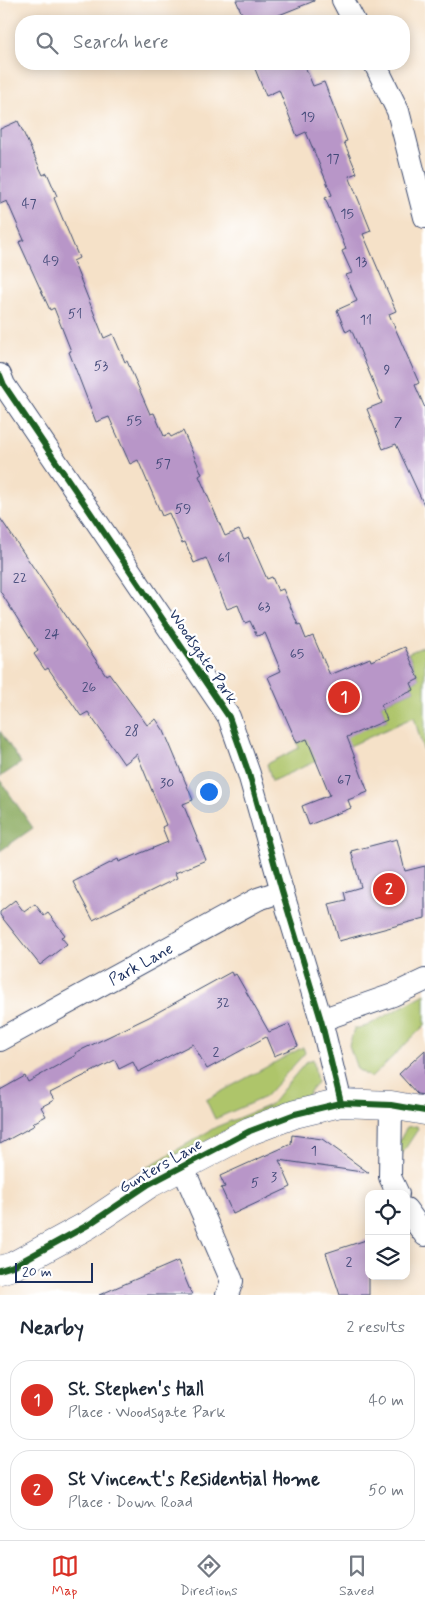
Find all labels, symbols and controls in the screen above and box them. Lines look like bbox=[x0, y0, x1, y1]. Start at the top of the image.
search box bbox=[15, 15, 410, 70]
icon: search bbox=[33, 29, 61, 57]
text: Search here bbox=[73, 30, 169, 55]
house number: 19 bbox=[301, 108, 315, 126]
house number: 17 bbox=[326, 150, 340, 168]
house number: 47 bbox=[21, 195, 37, 213]
house number: 15 bbox=[340, 205, 354, 223]
house number: 49 bbox=[43, 252, 59, 270]
house number: 13 bbox=[355, 253, 367, 271]
house number: 51 bbox=[68, 305, 82, 323]
house number: 11 bbox=[360, 311, 372, 329]
house number: 53 bbox=[94, 357, 108, 375]
house number: 9 bbox=[384, 361, 391, 379]
house number: 55 bbox=[126, 412, 142, 430]
house number: 7 bbox=[394, 413, 403, 431]
house number: 57 bbox=[155, 455, 171, 473]
house number: 59 bbox=[175, 500, 191, 518]
house number: 61 bbox=[217, 549, 231, 567]
house number: 22 bbox=[13, 569, 27, 587]
house number: 63 bbox=[257, 598, 271, 616]
street label: Woodsgate Park bbox=[163, 605, 242, 708]
house number: 24 bbox=[44, 625, 60, 643]
house number: 65 bbox=[290, 645, 304, 663]
house number: 26 bbox=[82, 678, 97, 696]
pin: 1 bbox=[328, 678, 360, 716]
house number: 28 bbox=[125, 722, 139, 740]
house number: 67 bbox=[337, 771, 351, 789]
house number: 30 bbox=[160, 774, 174, 792]
your location bbox=[196, 779, 222, 805]
pin: 2 bbox=[373, 870, 405, 908]
street label: Park Lane bbox=[105, 938, 177, 991]
house number: 32 bbox=[216, 994, 230, 1012]
house number: 2 bbox=[213, 1043, 220, 1061]
street label: Gunters Lane bbox=[115, 1134, 206, 1199]
house number: 1 bbox=[311, 1142, 317, 1160]
house number: 3 bbox=[271, 1168, 277, 1186]
house number: 5 bbox=[251, 1174, 259, 1192]
map controls bbox=[365, 1190, 410, 1280]
button: locate bbox=[365, 1190, 410, 1235]
button: layers bbox=[365, 1235, 410, 1280]
house number: 2 bbox=[346, 1253, 353, 1271]
scale bar bbox=[15, 1260, 92, 1283]
text: 20 m bbox=[22, 1263, 52, 1281]
text: Nearby bbox=[20, 1314, 84, 1342]
text: 2 results bbox=[347, 1317, 405, 1338]
text: St. Stephen's Hall bbox=[68, 1377, 204, 1402]
text: 1 bbox=[33, 1390, 41, 1411]
text: 40 m bbox=[368, 1390, 404, 1411]
text: Place · Woodsgate Park bbox=[68, 1402, 225, 1423]
text: St Vincent's Residential Home bbox=[68, 1467, 320, 1492]
text: 2 bbox=[33, 1480, 41, 1501]
text: 50 m bbox=[368, 1480, 404, 1501]
text: Place · Down Road bbox=[68, 1492, 193, 1513]
tab: Map bbox=[51, 1552, 79, 1600]
tab: Directions bbox=[180, 1552, 238, 1600]
tab: Saved bbox=[339, 1552, 374, 1600]

